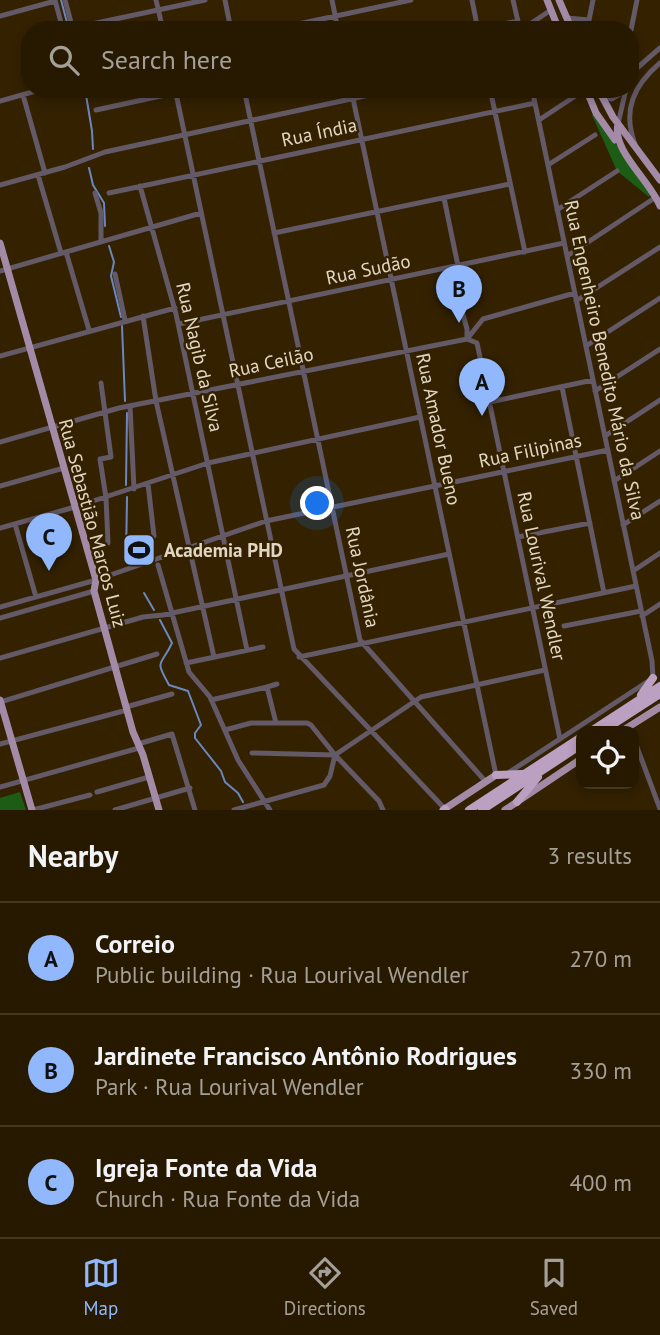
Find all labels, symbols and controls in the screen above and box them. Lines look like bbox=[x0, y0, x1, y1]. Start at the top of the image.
search box bbox=[21, 21, 639, 98]
icon: search bbox=[45, 41, 83, 79]
text: Search here bbox=[101, 43, 232, 76]
street label: Rua Índia bbox=[279, 112, 359, 152]
street label: Rua Engenheiro Benedito Mário da Silva bbox=[559, 198, 651, 522]
street label: Rua Sudão bbox=[323, 248, 413, 290]
pin: B bbox=[436, 265, 482, 323]
street label: Rua Nagib da Silva bbox=[171, 280, 229, 434]
street label: Rua Ceilão bbox=[226, 341, 316, 383]
street label: Rua Amador Bueno bbox=[411, 351, 467, 507]
pin: A bbox=[459, 358, 505, 416]
street label: Rua Sebastião Marcos Luiz bbox=[54, 416, 132, 630]
street label: Rua Filipinas bbox=[476, 427, 584, 473]
your location bbox=[300, 486, 334, 520]
street label: Rua Lourival Wendler bbox=[512, 489, 572, 663]
pin: C bbox=[26, 513, 72, 571]
street label: Rua Jordânia bbox=[341, 524, 385, 630]
sports icon: Academia PHD bbox=[120, 531, 158, 569]
place label: Academia PHD bbox=[164, 538, 283, 562]
map controls bbox=[576, 726, 639, 789]
button: locate bbox=[576, 726, 639, 789]
text: Nearby bbox=[28, 836, 118, 875]
text: 3 results bbox=[548, 841, 632, 870]
text: Correio bbox=[95, 927, 175, 960]
text: A bbox=[44, 944, 58, 973]
text: 270 m bbox=[570, 944, 632, 973]
text: Public building · Rua Lourival Wendler bbox=[95, 960, 469, 989]
text: Jardinete Francisco Antônio Rodrigues bbox=[95, 1039, 517, 1072]
text: B bbox=[44, 1056, 58, 1085]
text: 330 m bbox=[570, 1056, 632, 1085]
text: Park · Rua Lourival Wendler bbox=[95, 1072, 364, 1101]
text: Igreja Fonte da Vida bbox=[95, 1151, 317, 1184]
text: C bbox=[45, 1168, 57, 1197]
text: 400 m bbox=[570, 1168, 632, 1197]
text: Church · Rua Fonte da Vida bbox=[95, 1184, 360, 1213]
tab: Map bbox=[82, 1254, 120, 1320]
tab: Directions bbox=[284, 1254, 366, 1320]
tab: Saved bbox=[530, 1254, 578, 1320]

